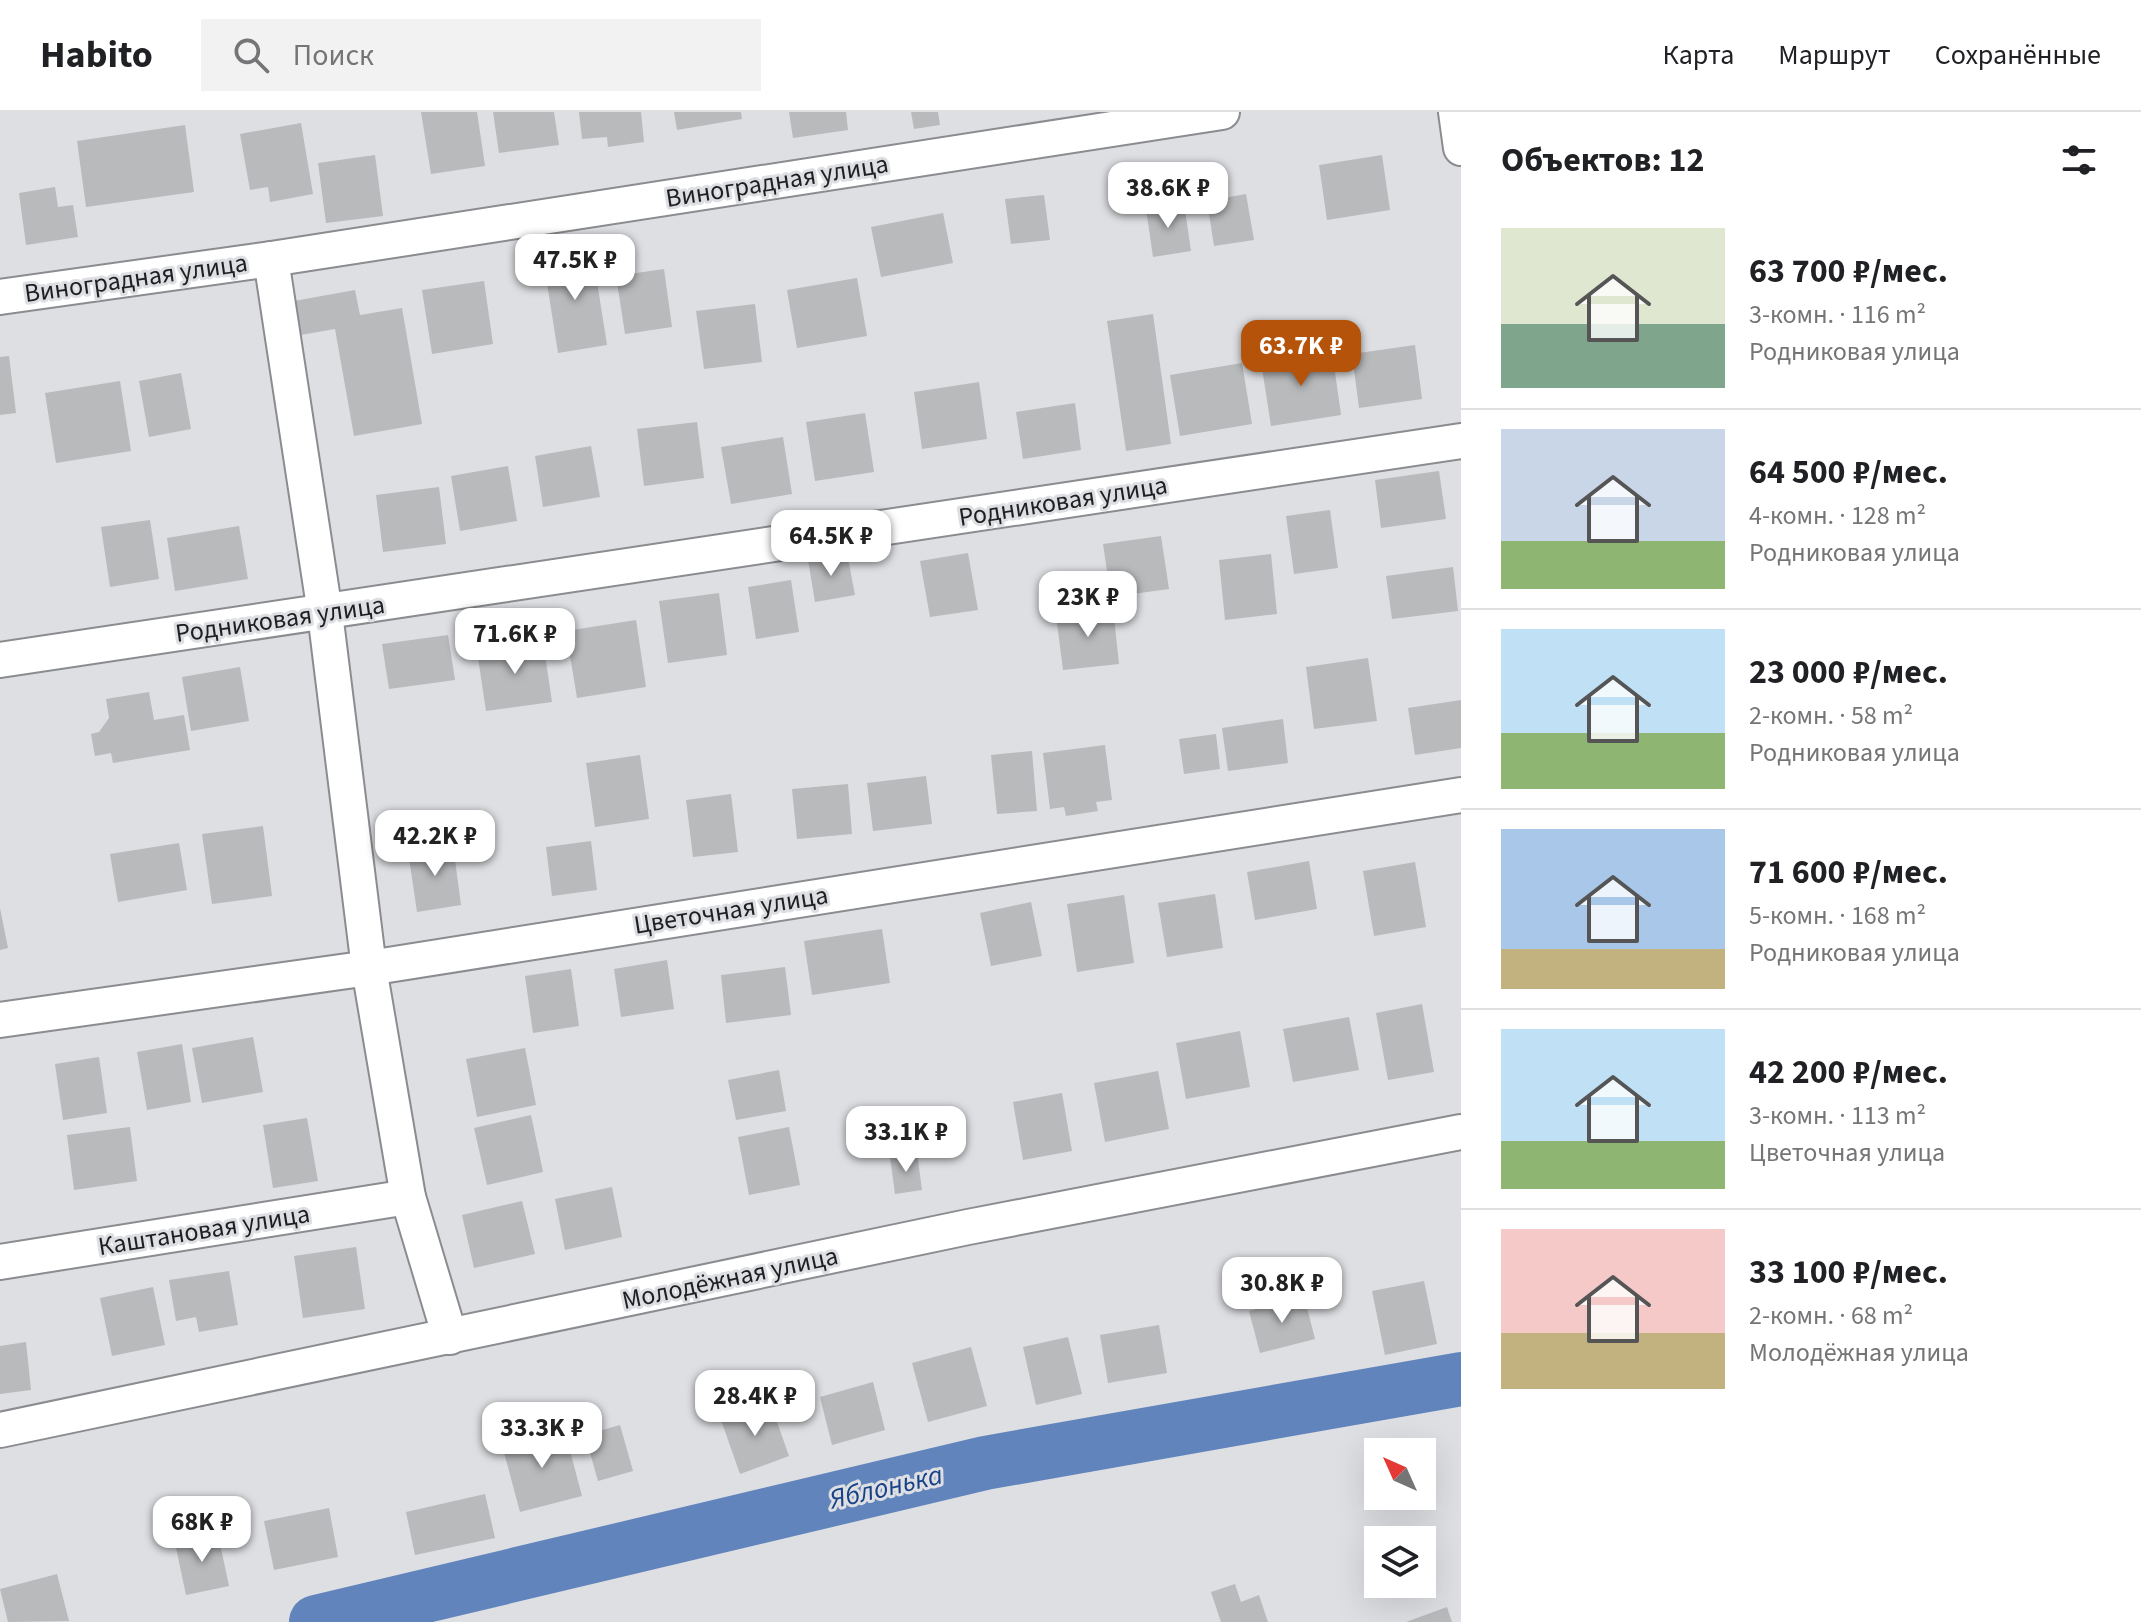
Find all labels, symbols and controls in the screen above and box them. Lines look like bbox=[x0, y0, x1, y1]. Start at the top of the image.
search box bbox=[201, 19, 761, 91]
text: Habito bbox=[40, 28, 153, 82]
icon: search bbox=[229, 33, 273, 77]
text: Поиск bbox=[293, 34, 374, 77]
text: Карта bbox=[1663, 35, 1734, 75]
text: Маршрут bbox=[1778, 35, 1891, 75]
text: Сохранённые bbox=[1935, 35, 2101, 75]
text: Объектов: 12 bbox=[1501, 136, 1704, 185]
icon: filters bbox=[2057, 138, 2101, 182]
street label: Виноградная улица bbox=[663, 145, 891, 217]
pin: 38.6K ₽ bbox=[1094, 162, 1242, 230]
text: 38.6K ₽ bbox=[1126, 169, 1210, 206]
pin: 47.5K ₽ bbox=[501, 234, 649, 302]
text: 47.5K ₽ bbox=[533, 241, 617, 278]
street label: Виноградная улица bbox=[22, 244, 250, 312]
text: 63 700 ₽/мес. bbox=[1749, 247, 1948, 296]
icon: home bbox=[1565, 260, 1661, 356]
text: 3-комн. · 116 m² bbox=[1749, 296, 1926, 333]
pin: 63.7K ₽ bbox=[1227, 320, 1375, 388]
text: 63.7K ₽ bbox=[1259, 327, 1343, 364]
text: Родниковая улица bbox=[1749, 333, 1960, 370]
text: 64 500 ₽/мес. bbox=[1749, 448, 1948, 497]
icon: home bbox=[1565, 461, 1661, 557]
street label: Родниковая улица bbox=[956, 466, 1170, 536]
text: 4-комн. · 128 m² bbox=[1749, 497, 1926, 534]
pin: 64.5K ₽ bbox=[757, 510, 905, 578]
text: 64.5K ₽ bbox=[789, 517, 873, 554]
text: Родниковая улица bbox=[1749, 534, 1960, 571]
pin: 23K ₽ bbox=[1032, 571, 1144, 639]
text: 23K ₽ bbox=[1057, 578, 1119, 615]
street label: Родниковая улица bbox=[173, 586, 387, 652]
pin: 71.6K ₽ bbox=[441, 608, 589, 676]
text: 71.6K ₽ bbox=[473, 615, 557, 652]
text: 23 000 ₽/мес. bbox=[1749, 648, 1948, 697]
icon: home bbox=[1565, 661, 1661, 757]
text: 2-комн. · 58 m² bbox=[1749, 697, 1913, 734]
text: Родниковая улица bbox=[1749, 734, 1960, 771]
pin: 42.2K ₽ bbox=[361, 810, 509, 878]
text: 42.2K ₽ bbox=[393, 817, 477, 854]
text: 71 600 ₽/мес. bbox=[1749, 848, 1948, 897]
icon: home bbox=[1565, 861, 1661, 957]
street label: Цветочная улица bbox=[631, 876, 831, 944]
text: 5-комн. · 168 m² bbox=[1749, 897, 1926, 934]
text: Родниковая улица bbox=[1749, 934, 1960, 971]
text: 42 200 ₽/мес. bbox=[1749, 1048, 1948, 1097]
icon: home bbox=[1565, 1061, 1661, 1157]
text: 3-комн. · 113 m² bbox=[1749, 1097, 1926, 1134]
pin: 33.1K ₽ bbox=[832, 1106, 980, 1174]
text: 33.1K ₽ bbox=[864, 1113, 948, 1150]
text: Цветочная улица bbox=[1749, 1134, 1945, 1171]
street label: Каштановая улица bbox=[95, 1195, 313, 1265]
street label: Молодёжная улица bbox=[619, 1237, 841, 1319]
text: 33 100 ₽/мес. bbox=[1749, 1248, 1948, 1297]
pin: 30.8K ₽ bbox=[1208, 1257, 1356, 1325]
icon: home bbox=[1565, 1261, 1661, 1357]
text: 30.8K ₽ bbox=[1240, 1264, 1324, 1301]
text: 2-комн. · 68 m² bbox=[1749, 1297, 1913, 1334]
text: Молодёжная улица bbox=[1749, 1334, 1969, 1371]
pin: 28.4K ₽ bbox=[681, 1370, 829, 1438]
text: 28.4K ₽ bbox=[713, 1377, 797, 1414]
pin: 33.3K ₽ bbox=[468, 1402, 616, 1470]
text: 33.3K ₽ bbox=[500, 1409, 584, 1446]
north arrow bbox=[1364, 1438, 1436, 1510]
map controls bbox=[1364, 1438, 1436, 1598]
water label: Яблонька bbox=[825, 1455, 947, 1520]
pin: 68K ₽ bbox=[146, 1496, 258, 1564]
text: 68K ₽ bbox=[171, 1503, 233, 1540]
button: layers bbox=[1364, 1526, 1436, 1598]

